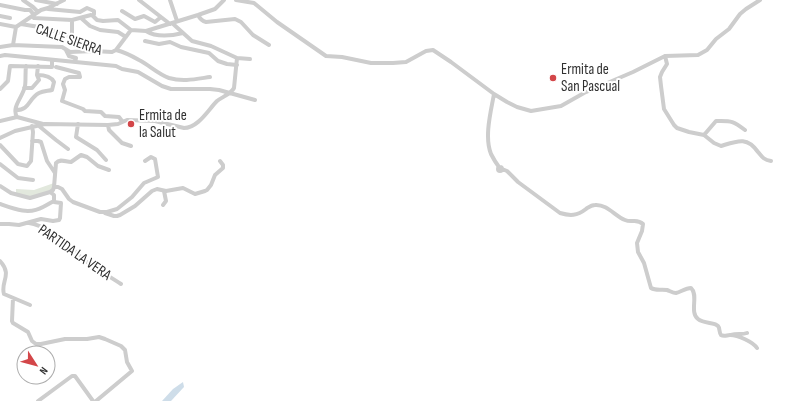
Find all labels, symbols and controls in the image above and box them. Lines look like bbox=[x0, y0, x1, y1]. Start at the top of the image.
street label: CALLE SIERRA bbox=[33, 19, 105, 60]
place label: Ermita de San Pascual bbox=[561, 60, 620, 96]
marker: Ermita de San Pascual bbox=[548, 73, 558, 83]
place label: Ermita de la Salut bbox=[139, 106, 187, 142]
marker: Ermita de la Salut bbox=[126, 119, 136, 129]
street label: PARTIDA LA VERA bbox=[34, 220, 115, 285]
north arrow bbox=[16, 345, 56, 385]
text: N bbox=[37, 364, 51, 377]

